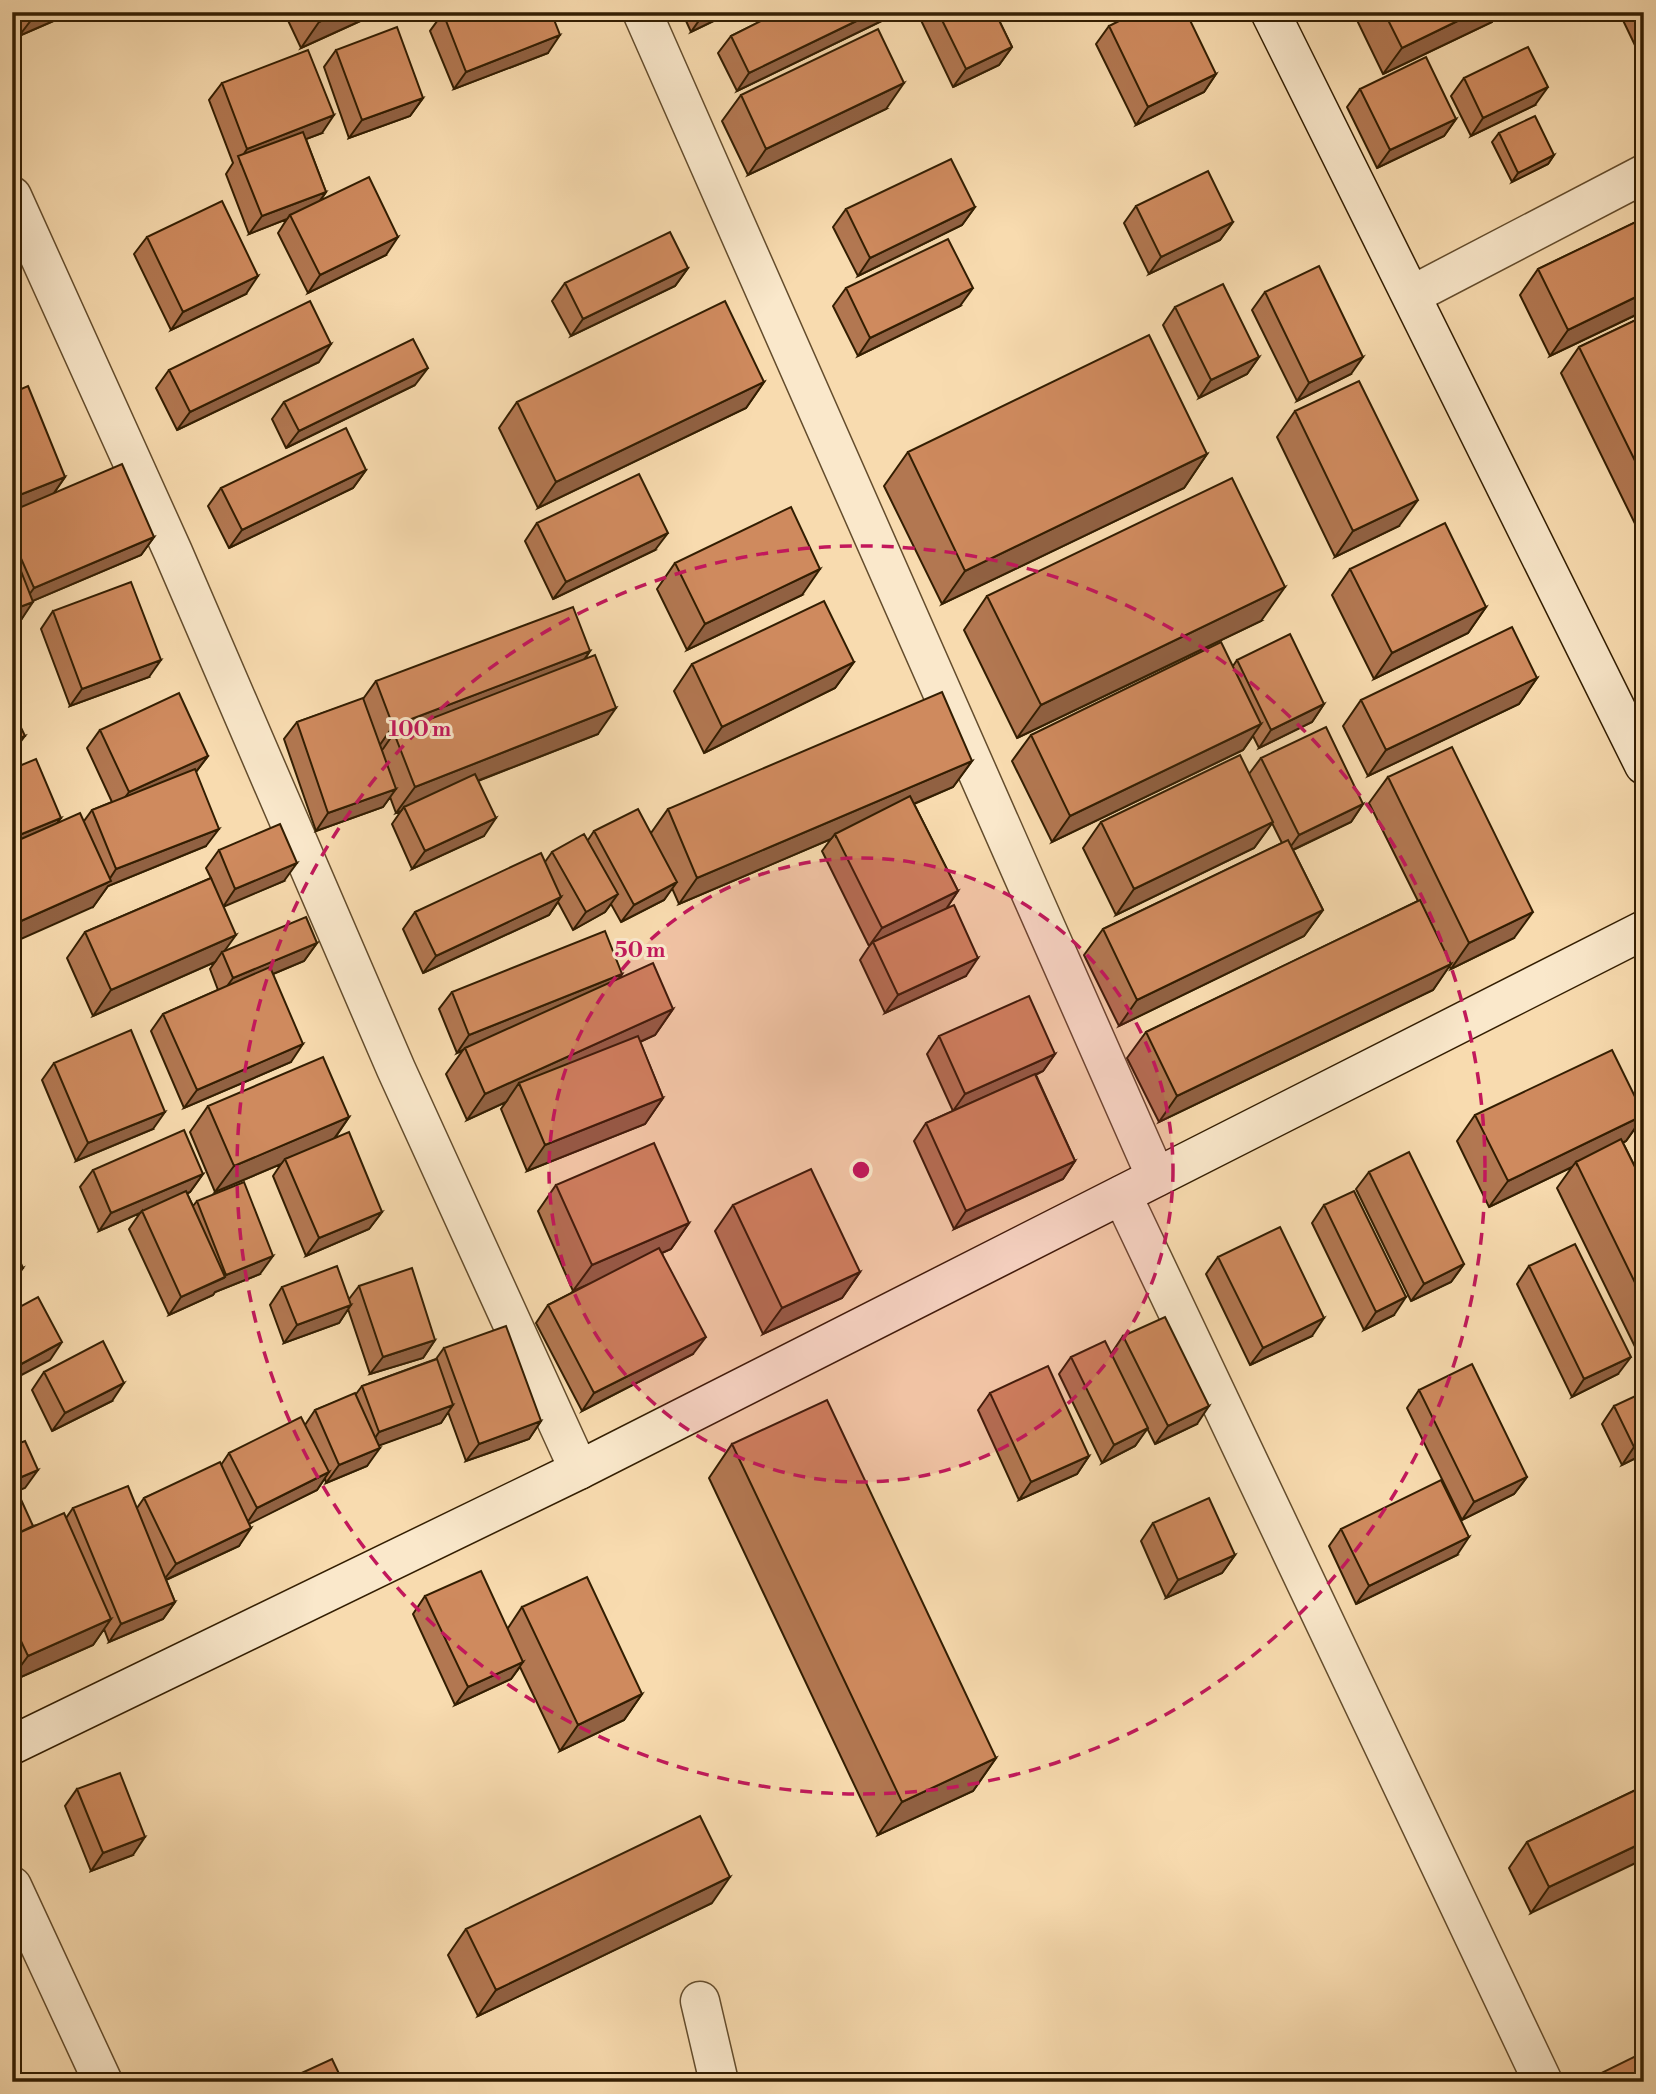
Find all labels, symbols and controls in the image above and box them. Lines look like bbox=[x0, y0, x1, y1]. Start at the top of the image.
text: 100 m bbox=[389, 717, 451, 743]
text: 50 m bbox=[615, 938, 665, 964]
centre of rings bbox=[849, 1158, 873, 1182]

